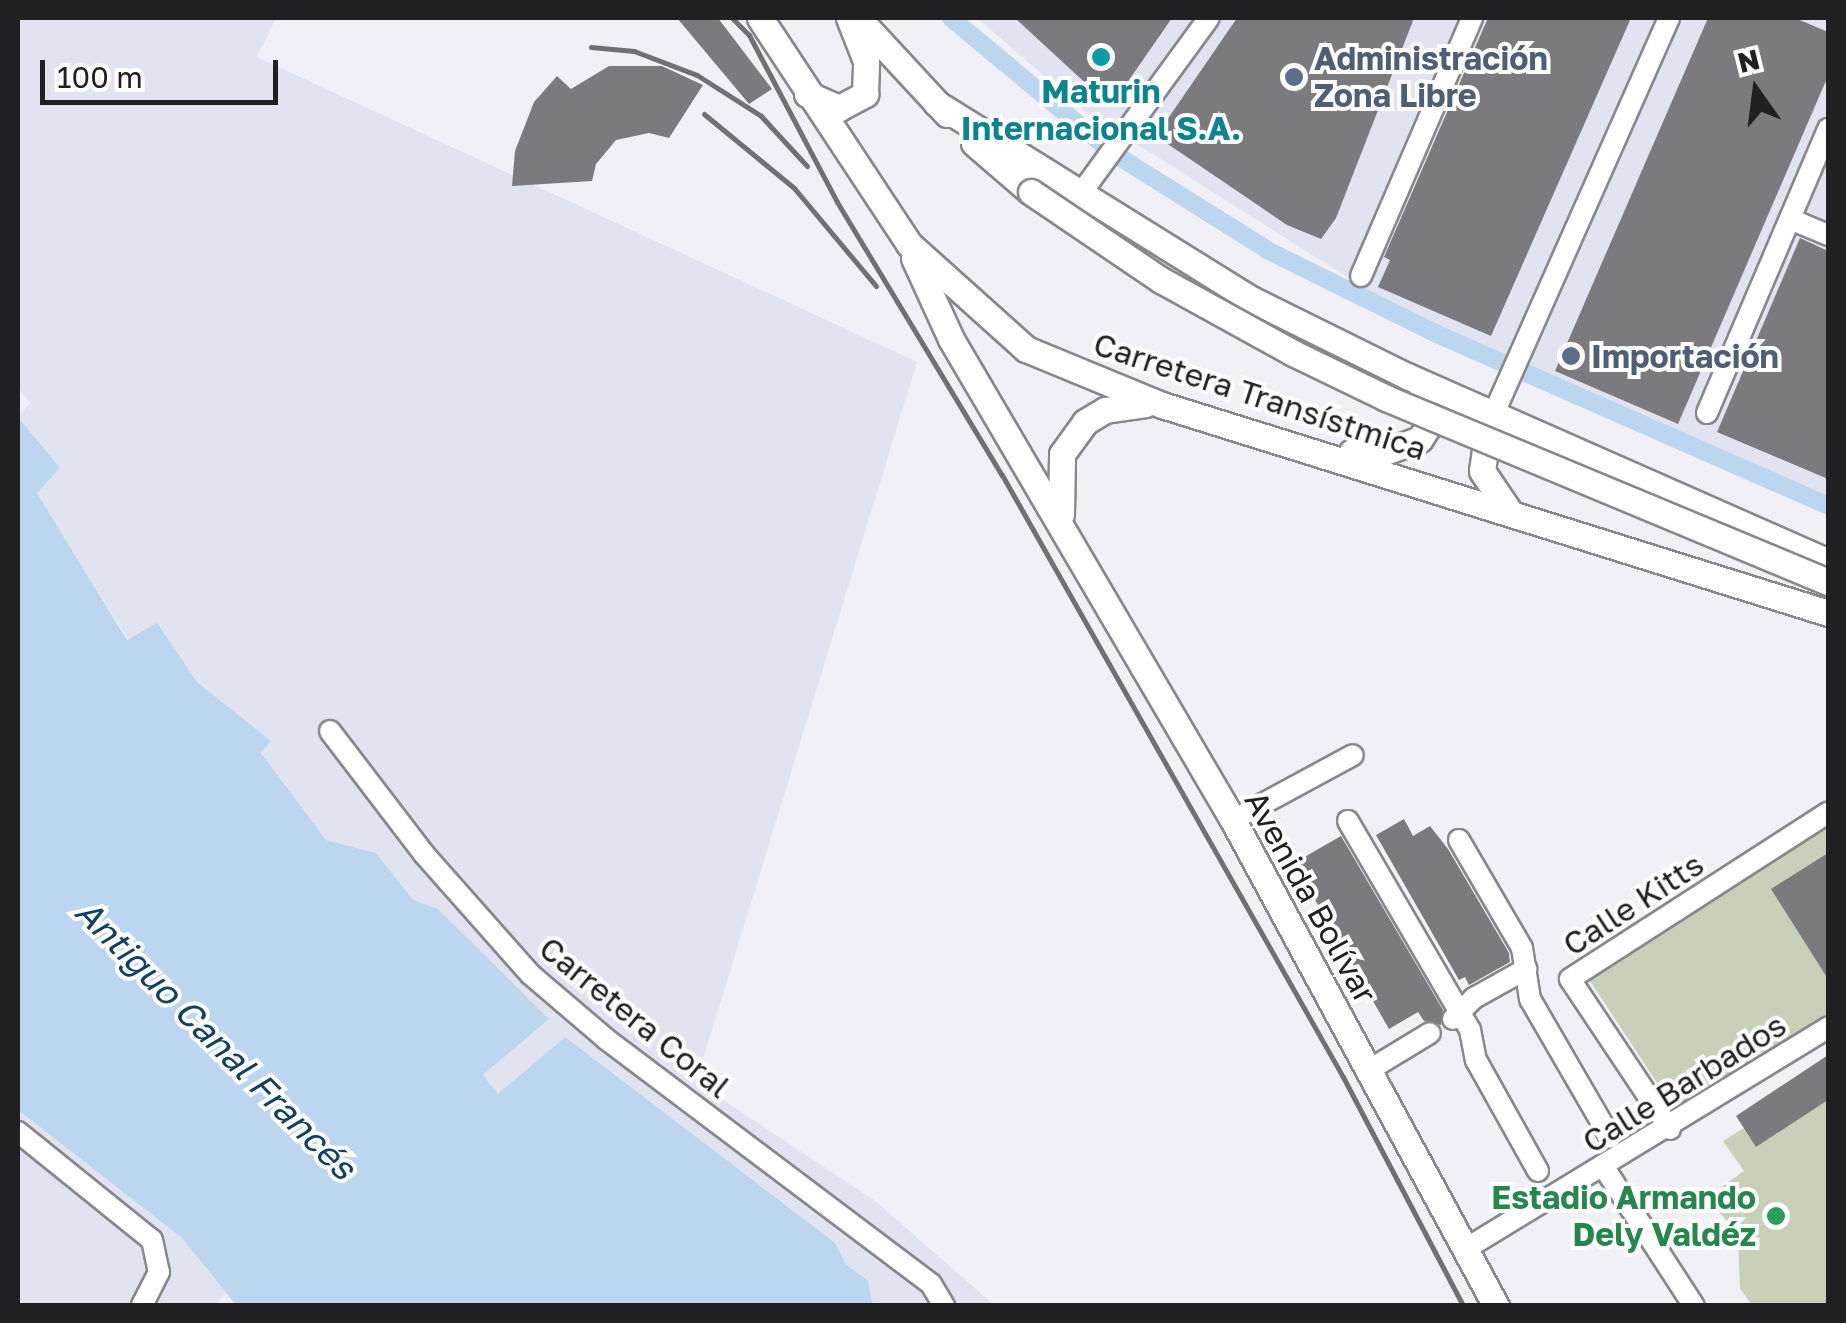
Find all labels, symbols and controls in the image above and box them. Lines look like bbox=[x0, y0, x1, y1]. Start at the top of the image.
scale bar bbox=[45, 40, 282, 102]
place label: Administración Zona Libre bbox=[1314, 40, 1548, 115]
north arrow bbox=[1706, 40, 1806, 140]
text: N bbox=[1734, 42, 1763, 79]
marker: Maturin Internacional S.A. bbox=[1090, 46, 1112, 68]
text: 100 m bbox=[57, 59, 143, 95]
marker: Administración Zona Libre bbox=[1283, 66, 1305, 88]
place label: Maturin Internacional S.A. bbox=[961, 73, 1241, 148]
street label: Carretera Transístmica bbox=[1089, 324, 1431, 468]
place label: Importación bbox=[1591, 337, 1779, 375]
marker: Importación bbox=[1560, 345, 1582, 367]
street label: Avenida Bolívar bbox=[1237, 784, 1385, 1010]
street label: Calle Kitts bbox=[1556, 844, 1710, 964]
water label: Antiguo Canal Francés bbox=[67, 890, 365, 1188]
street label: Carretera Coral bbox=[532, 928, 738, 1106]
street label: Calle Barbados bbox=[1575, 1005, 1793, 1161]
place label: Estadio Armando Dely Valdéz bbox=[1491, 1179, 1756, 1254]
marker: Estadio Armando Dely Valdéz bbox=[1765, 1205, 1787, 1227]

